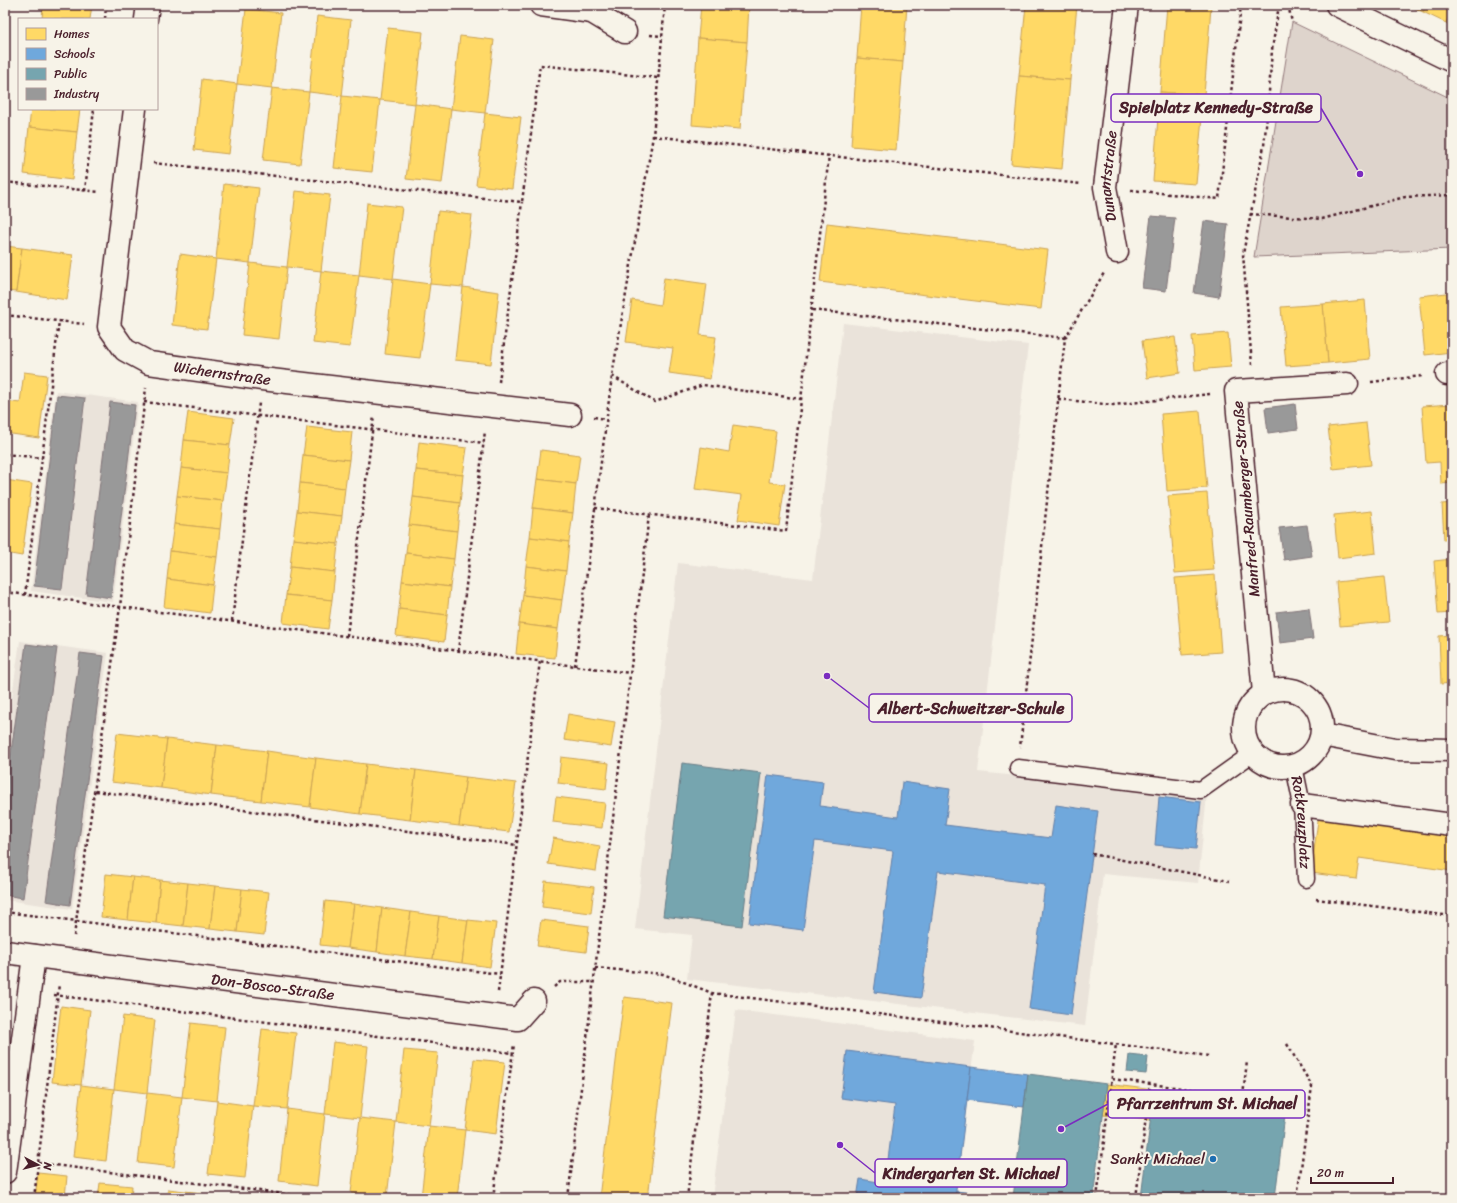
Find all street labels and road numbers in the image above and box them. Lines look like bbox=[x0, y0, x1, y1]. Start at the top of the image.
street label: Dunantstraße bbox=[1092, 129, 1125, 224]
street label: Wichernstraße bbox=[172, 354, 273, 393]
street label: Manfred-Raumberger-Straße bbox=[1224, 400, 1268, 598]
street label: Rotkreuzplatz bbox=[1283, 773, 1318, 871]
street label: Don-Bosco-Straße bbox=[210, 966, 336, 1008]

